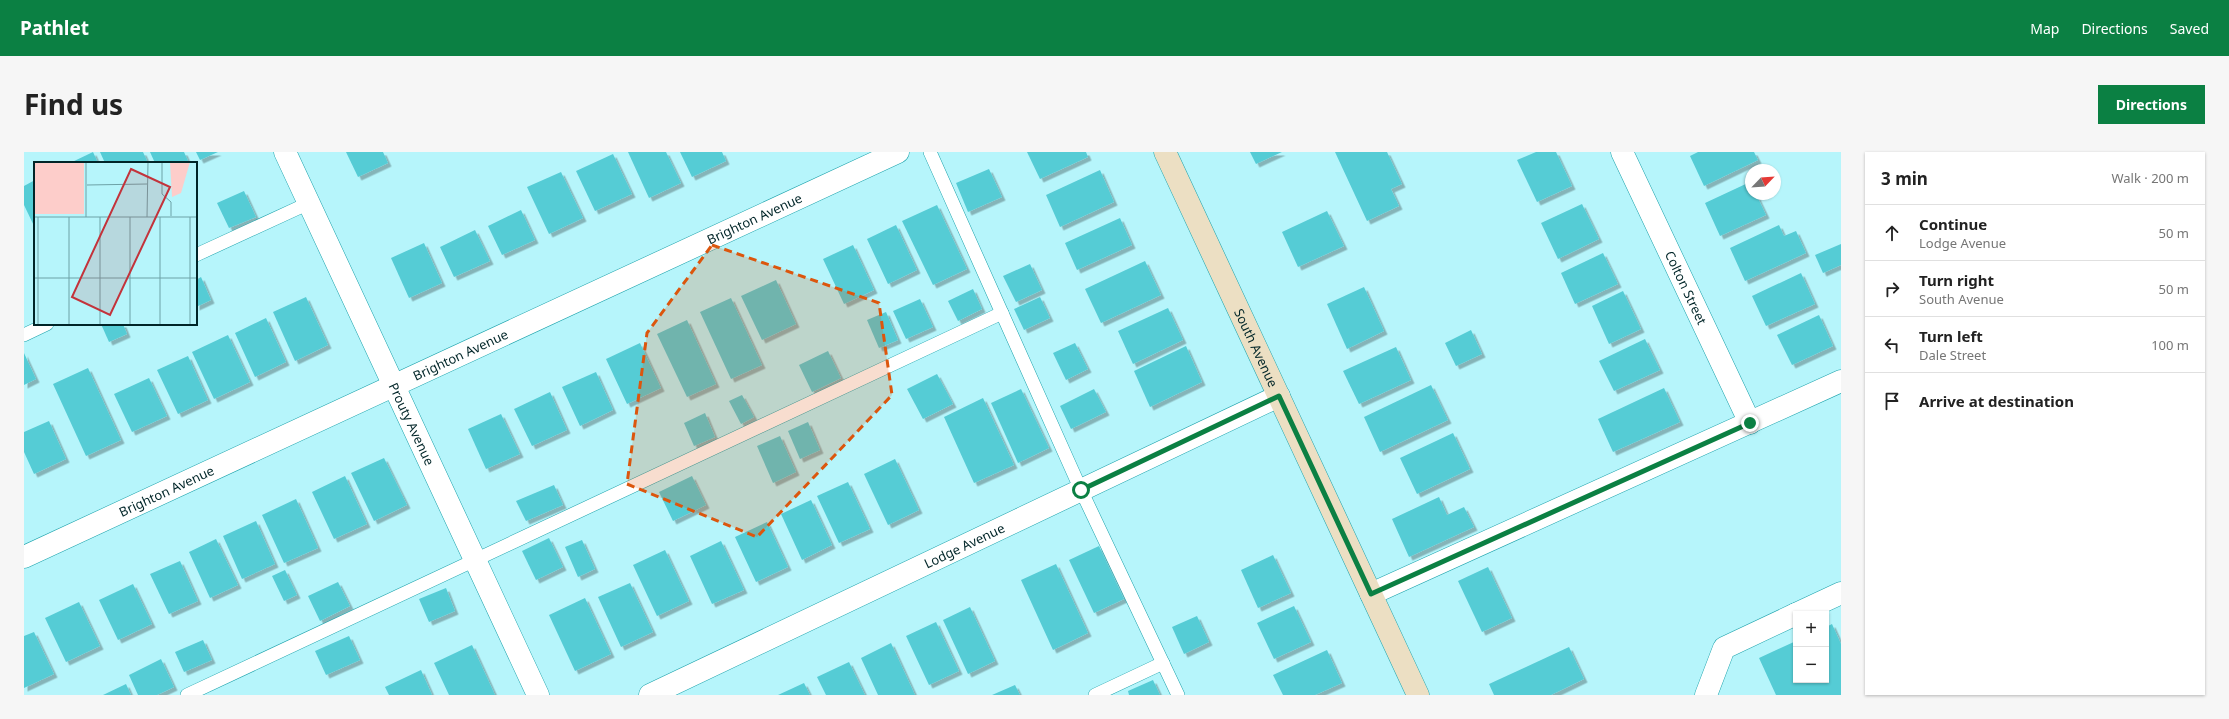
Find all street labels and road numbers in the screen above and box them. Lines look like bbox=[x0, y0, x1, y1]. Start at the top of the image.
street label: Brighton Avenue bbox=[704, 189, 805, 248]
street label: Colton Street bbox=[1661, 248, 1711, 328]
street label: South Avenue bbox=[1230, 306, 1282, 390]
street label: Brighton Avenue bbox=[410, 325, 511, 385]
street label: Prouty Avenue bbox=[385, 380, 439, 468]
street label: Brighton Avenue bbox=[116, 461, 217, 521]
street label: Lodge Avenue bbox=[921, 519, 1008, 572]

